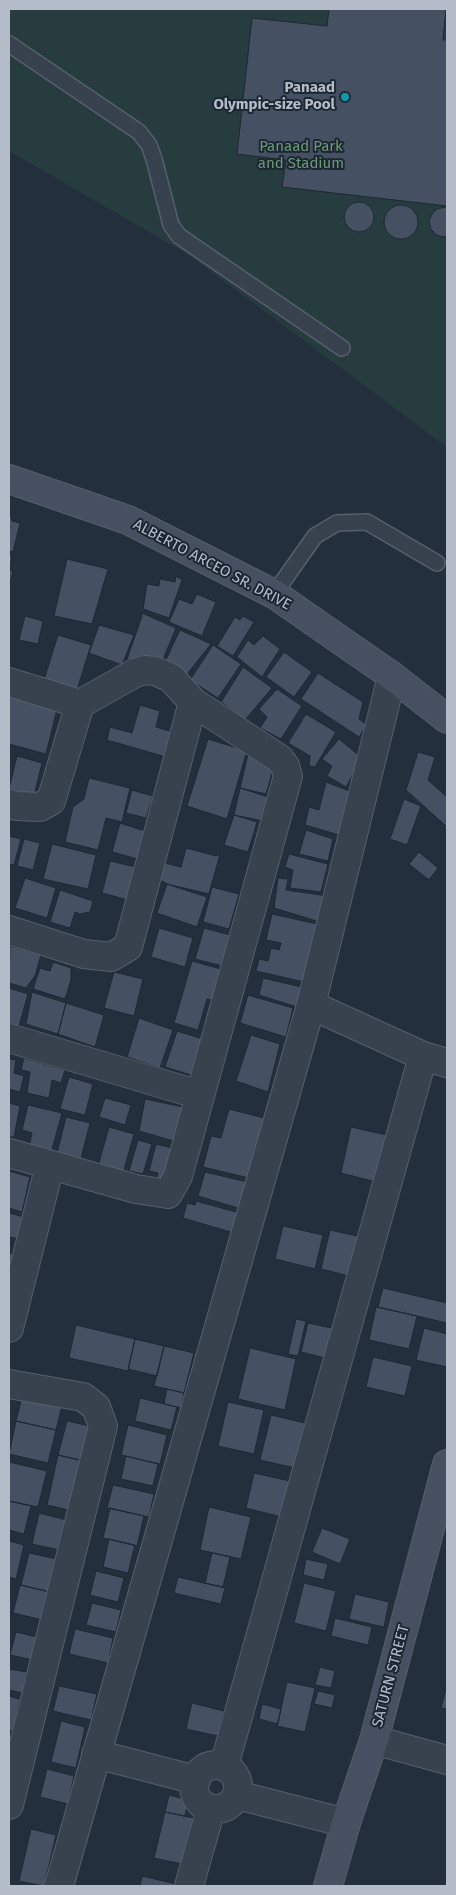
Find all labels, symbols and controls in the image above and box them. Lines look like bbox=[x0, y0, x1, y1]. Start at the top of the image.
place label: Panaad Olympic-size Pool bbox=[213, 79, 335, 114]
marker: Panaad Olympic-size Pool bbox=[339, 91, 351, 103]
park label: Panaad Park and Stadium bbox=[258, 138, 344, 173]
street label: ALBERTO ARCEO SR. DRIVE bbox=[130, 516, 294, 614]
street label: SATURN STREET bbox=[369, 1623, 413, 1729]

